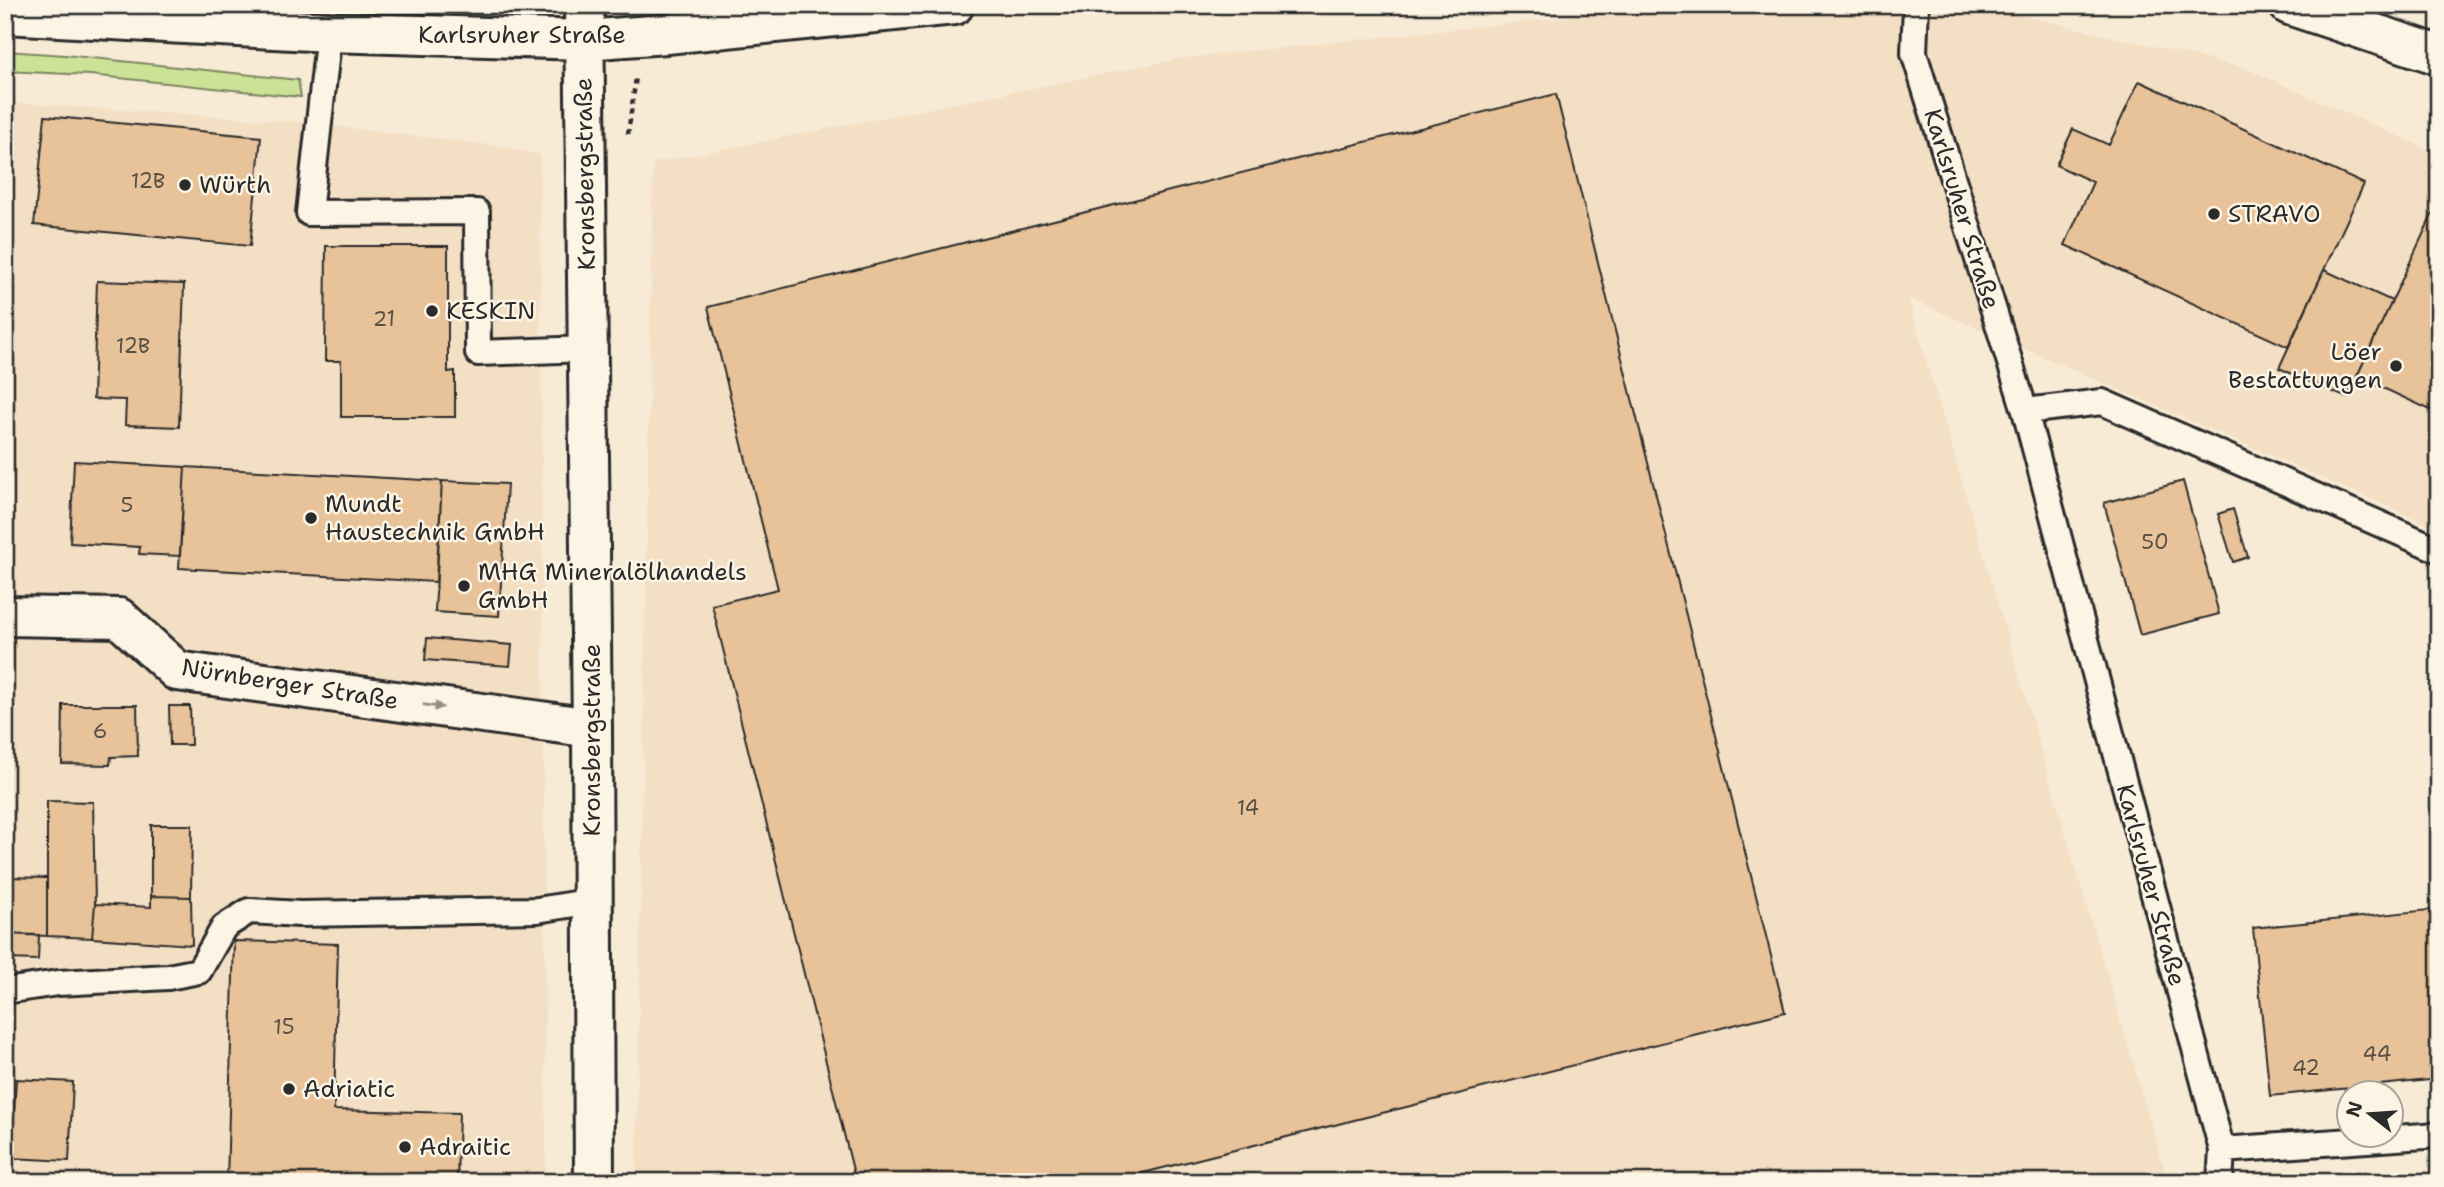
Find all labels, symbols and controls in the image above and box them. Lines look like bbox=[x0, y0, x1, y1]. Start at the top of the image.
street label: Karlsruher Straße bbox=[418, 19, 626, 51]
street label: Kronsbergstraße bbox=[567, 77, 603, 271]
street label: Karlsruher Straße bbox=[1916, 105, 2008, 313]
house number: 12B bbox=[131, 167, 165, 195]
place label: Würth bbox=[199, 169, 271, 201]
marker: Würth bbox=[177, 177, 193, 193]
place label: STRAVO bbox=[2228, 198, 2321, 230]
marker: STRAVO bbox=[2206, 206, 2222, 222]
place label: KESKIN bbox=[446, 295, 535, 327]
marker: KESKIN bbox=[424, 303, 440, 319]
house number: 21 bbox=[373, 305, 395, 333]
house number: 12B bbox=[116, 332, 150, 360]
place label: Löer Bestattungen bbox=[2228, 336, 2382, 396]
marker: Löer Bestattungen bbox=[2388, 358, 2404, 374]
place label: Mundt Haustechnik GmbH bbox=[325, 488, 545, 548]
house number: 5 bbox=[121, 491, 133, 519]
marker: Mundt Haustechnik GmbH bbox=[303, 510, 319, 526]
house number: 50 bbox=[2141, 528, 2169, 556]
place label: MHG Mineralölhandels GmbH bbox=[478, 556, 747, 616]
marker: MHG Mineralölhandels GmbH bbox=[456, 578, 472, 594]
street label: Kronsbergstraße bbox=[576, 644, 608, 836]
street label: Nürnberger Straße bbox=[179, 651, 401, 717]
one-way arrow bbox=[422, 700, 444, 711]
house number: 6 bbox=[93, 717, 107, 745]
street label: Karlsruher Straße bbox=[2109, 781, 2193, 989]
house number: 14 bbox=[1237, 794, 1259, 822]
house number: 15 bbox=[273, 1013, 295, 1041]
house number: 44 bbox=[2363, 1040, 2391, 1068]
house number: 42 bbox=[2292, 1054, 2320, 1082]
place label: Adriatic bbox=[303, 1073, 395, 1105]
north arrow bbox=[2336, 1078, 2406, 1148]
marker: Adriatic bbox=[281, 1081, 297, 1097]
text: N bbox=[2340, 1098, 2368, 1120]
place label: Adraitic bbox=[419, 1131, 511, 1163]
marker: Adraitic bbox=[397, 1139, 413, 1155]

